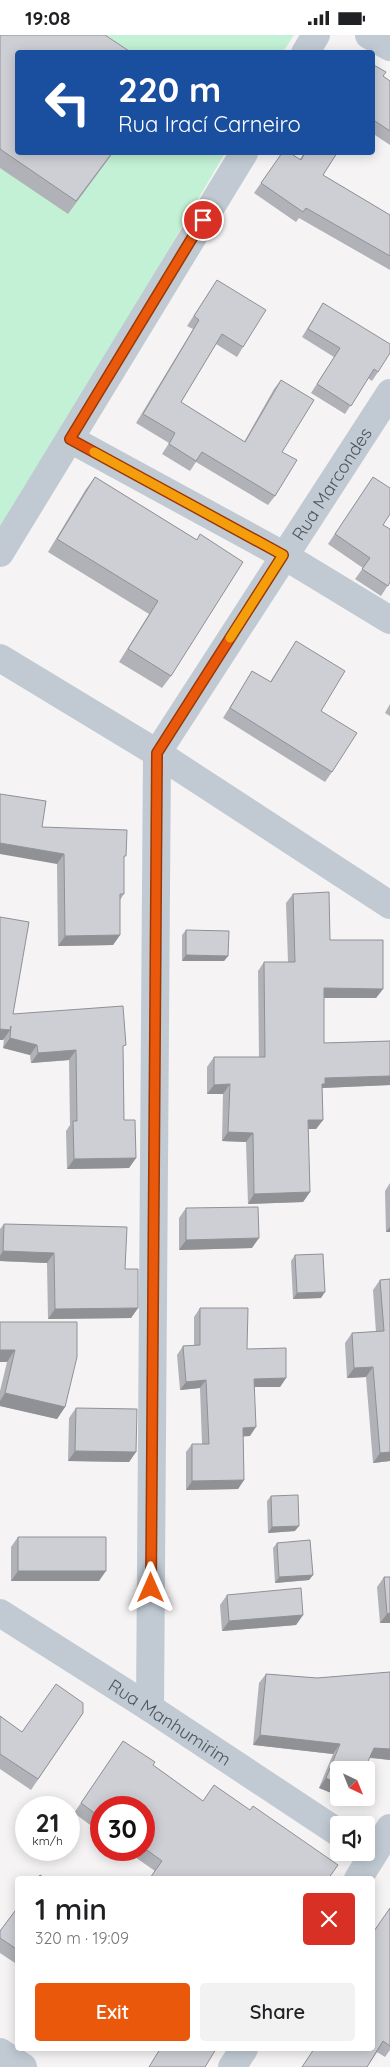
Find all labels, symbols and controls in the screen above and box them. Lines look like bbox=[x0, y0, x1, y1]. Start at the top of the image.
text: 19:08 bbox=[25, 6, 70, 30]
text: 220 m bbox=[118, 67, 221, 111]
icon: left bbox=[35, 70, 100, 135]
text: Rua Irací Carneiro bbox=[118, 110, 301, 138]
pin bbox=[182, 199, 224, 241]
icon: arrive bbox=[189, 206, 217, 234]
street label: Rua Marcondes bbox=[286, 423, 377, 545]
position arrow bbox=[124, 1561, 176, 1613]
street label: Rua Manhumirim bbox=[104, 1673, 236, 1770]
north arrow bbox=[330, 1761, 375, 1806]
map controls bbox=[330, 1761, 375, 1861]
speed limit sign: 30 bbox=[90, 1796, 155, 1861]
text: 21 bbox=[36, 1807, 59, 1838]
button: sound bbox=[330, 1816, 375, 1861]
text: km/h bbox=[32, 1833, 63, 1848]
text: 1 min bbox=[35, 1890, 107, 1928]
button: close bbox=[303, 1893, 355, 1945]
text: 320 m · 19:09 bbox=[35, 1928, 129, 1948]
button: Exit bbox=[35, 1983, 190, 2041]
button: Share bbox=[200, 1983, 355, 2041]

